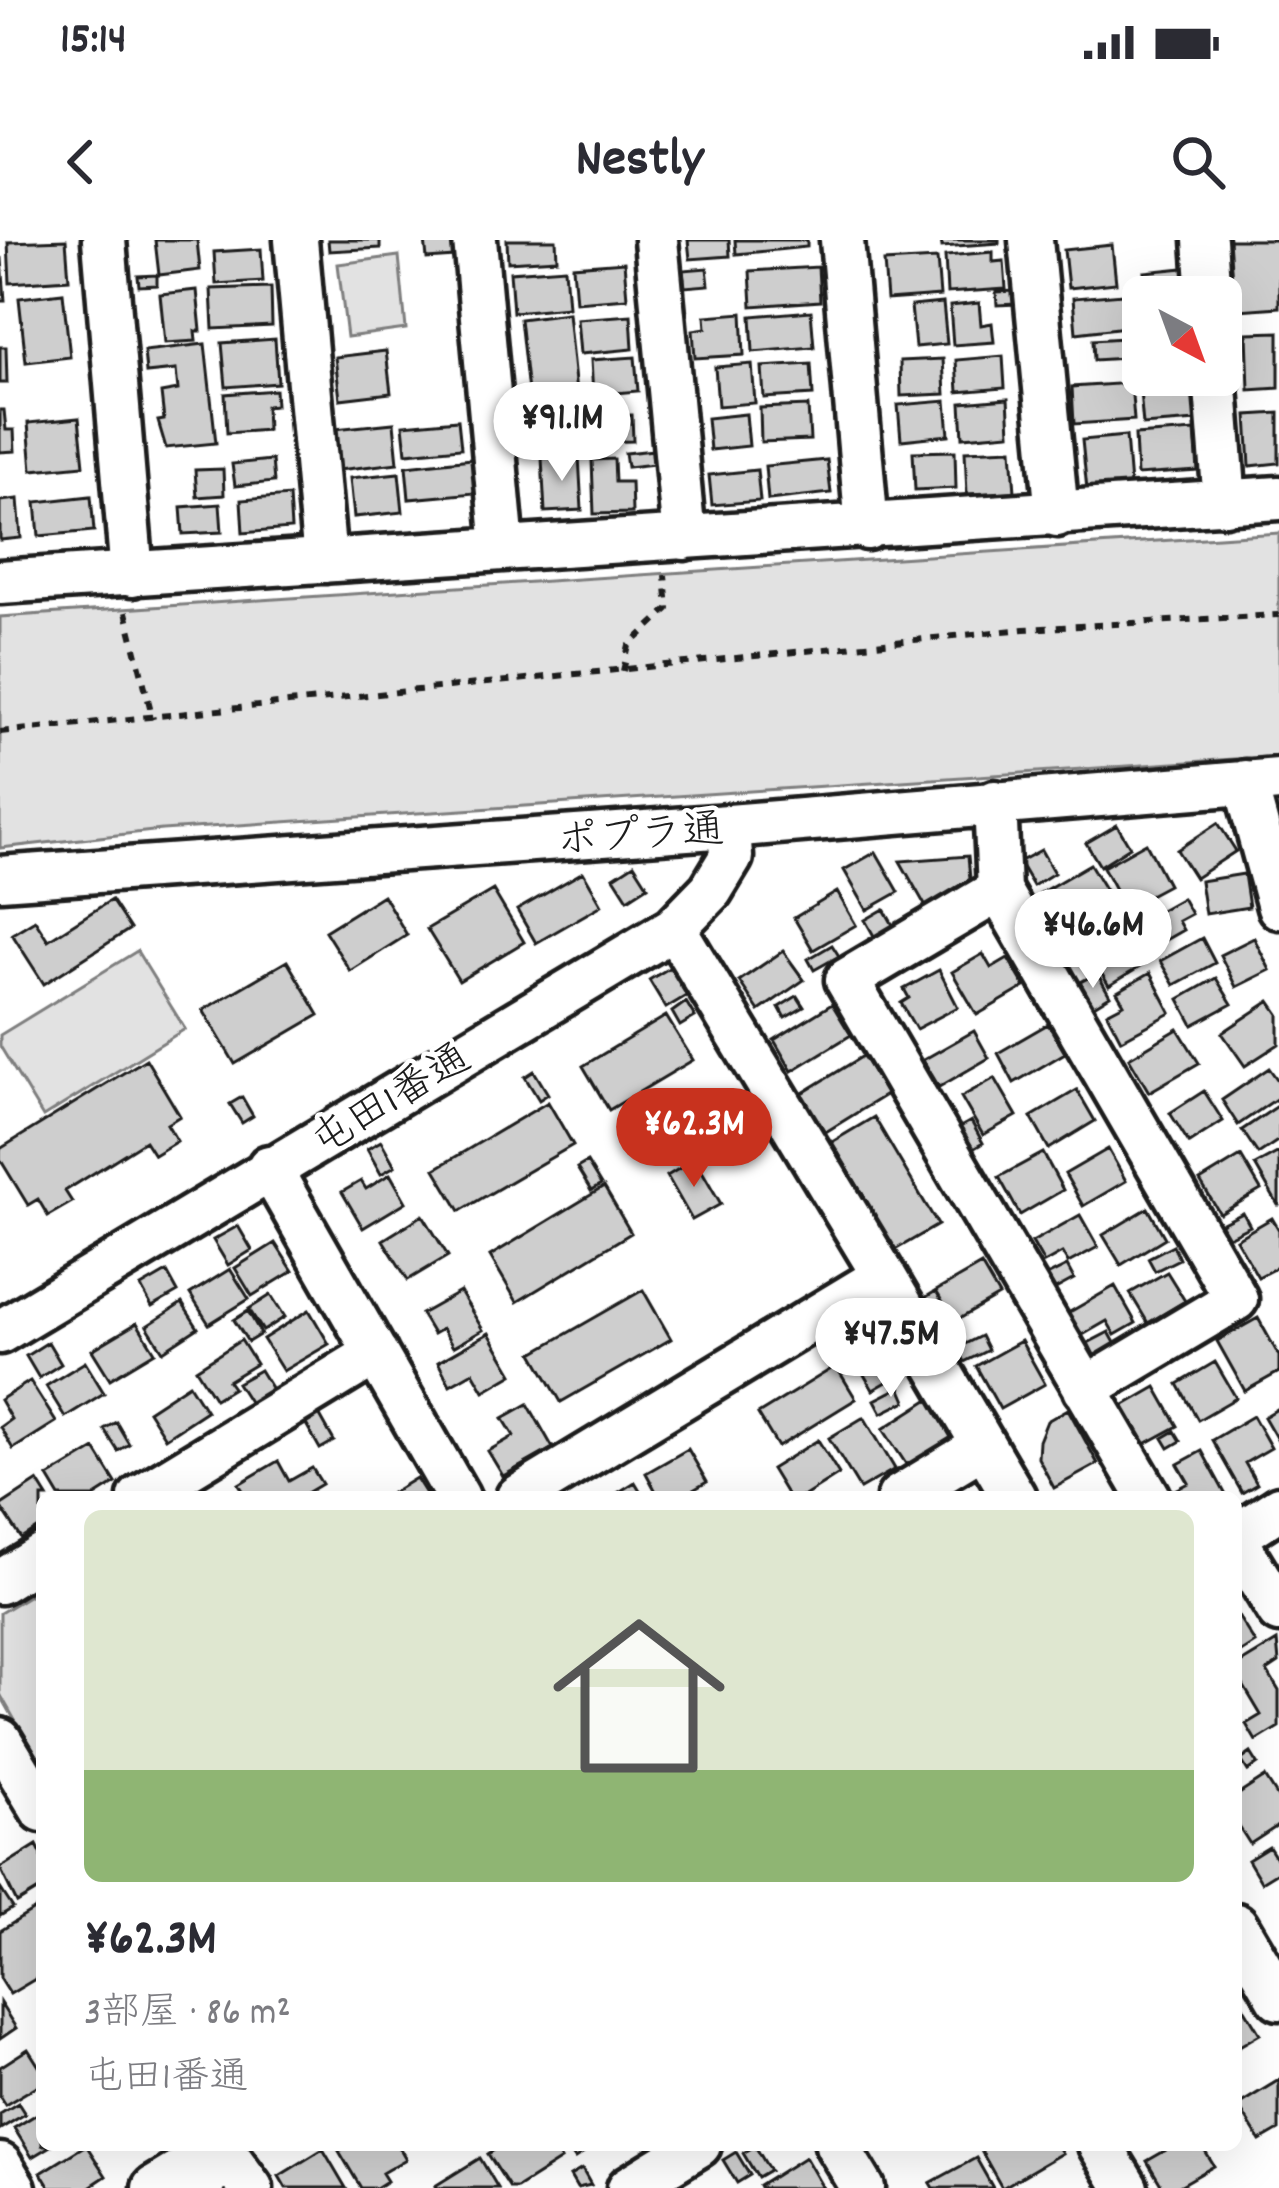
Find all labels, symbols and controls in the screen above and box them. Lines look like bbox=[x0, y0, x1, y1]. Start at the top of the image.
text: 15:14 bbox=[60, 10, 127, 74]
text: Nestly bbox=[576, 124, 703, 201]
icon: back bbox=[48, 129, 114, 195]
icon: search bbox=[1165, 129, 1231, 195]
north arrow bbox=[1122, 276, 1242, 396]
map controls bbox=[1122, 276, 1242, 396]
pin: ¥91.1M bbox=[464, 382, 660, 484]
text: ¥91.1M bbox=[520, 393, 604, 448]
street label: ポプラ通 bbox=[555, 803, 726, 875]
pin: ¥46.6M bbox=[995, 889, 1191, 991]
text: ¥46.6M bbox=[1042, 900, 1144, 955]
street label: 屯田1番通 bbox=[301, 1032, 484, 1174]
pin: ¥62.3M bbox=[596, 1088, 792, 1190]
text: ¥62.3M bbox=[643, 1099, 745, 1154]
pin: ¥47.5M bbox=[793, 1298, 989, 1400]
text: ¥47.5M bbox=[842, 1309, 940, 1364]
icon: home bbox=[531, 1588, 747, 1804]
text: ¥62.3M bbox=[84, 1906, 217, 1978]
text: 3部屋 · 86 m² bbox=[84, 1988, 291, 2043]
text: 屯田1番通 bbox=[84, 2053, 249, 2108]

